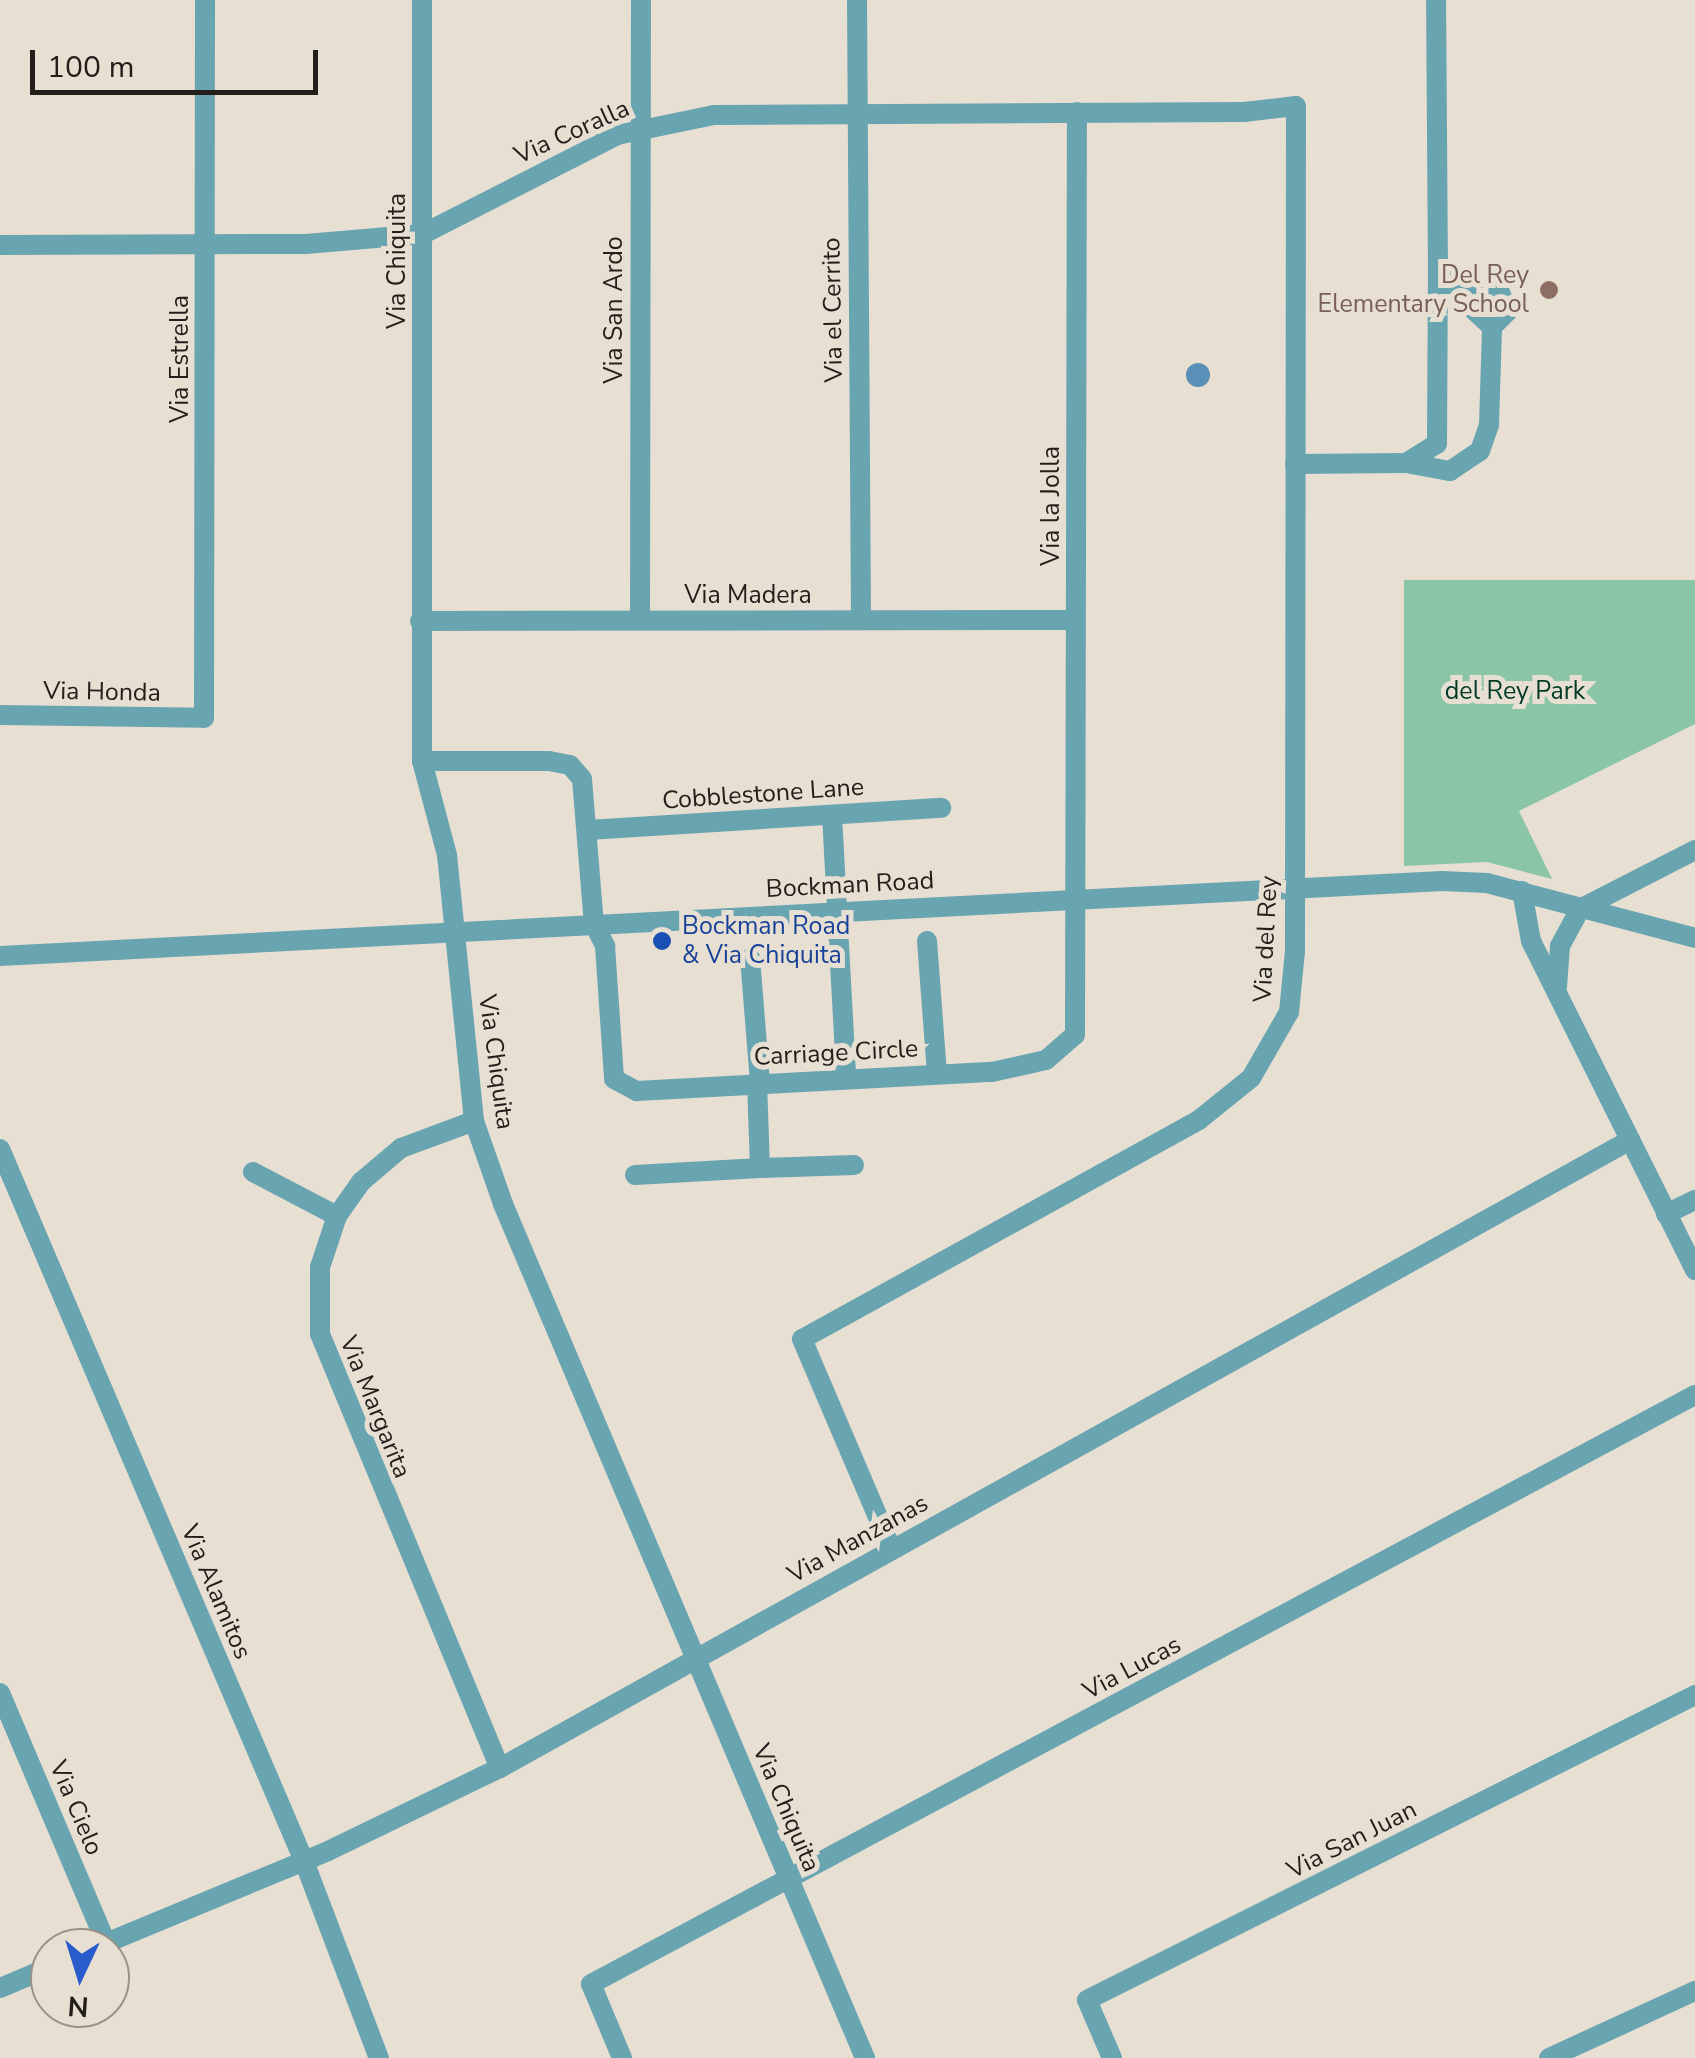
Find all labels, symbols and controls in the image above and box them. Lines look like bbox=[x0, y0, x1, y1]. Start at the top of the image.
scale bar bbox=[35, 30, 322, 92]
text: 100 m bbox=[47, 47, 134, 88]
street label: Via Coralla bbox=[510, 93, 634, 171]
street label: Via Chiquita bbox=[382, 193, 412, 329]
street label: Via San Ardo bbox=[599, 236, 629, 384]
street label: Via el Cerrito bbox=[817, 237, 849, 383]
place label: Del Rey Elementary School bbox=[1318, 261, 1529, 320]
marker: Del Rey Elementary School bbox=[1538, 279, 1560, 301]
street label: Via Estrella bbox=[165, 295, 195, 423]
street label: Via la Jolla bbox=[1036, 446, 1066, 566]
street label: Via Madera bbox=[684, 580, 812, 610]
street label: Via Honda bbox=[43, 676, 161, 708]
park label: del Rey Park bbox=[1445, 676, 1585, 706]
street label: Cobblestone Lane bbox=[661, 772, 865, 816]
street label: Bockman Road bbox=[765, 866, 935, 904]
street label: Via del Rey bbox=[1248, 875, 1284, 1003]
place label: Bockman Road & Via Chiquita bbox=[682, 912, 850, 971]
marker: Bockman Road & Via Chiquita bbox=[651, 930, 673, 952]
street label: Via Chiquita bbox=[472, 993, 520, 1131]
street label: Carriage Circle bbox=[753, 1034, 919, 1072]
street label: Via Margarita bbox=[333, 1331, 417, 1483]
street label: Via Manzanas bbox=[783, 1488, 933, 1590]
street label: Via Alamitos bbox=[174, 1520, 258, 1664]
street label: Via Lucas bbox=[1078, 1630, 1186, 1706]
street label: Via Chiquita bbox=[746, 1740, 826, 1876]
street label: Via Cielo bbox=[43, 1756, 109, 1860]
street label: Via San Juan bbox=[1282, 1795, 1422, 1885]
north arrow bbox=[30, 1928, 130, 2028]
text: N bbox=[66, 1986, 90, 2026]

